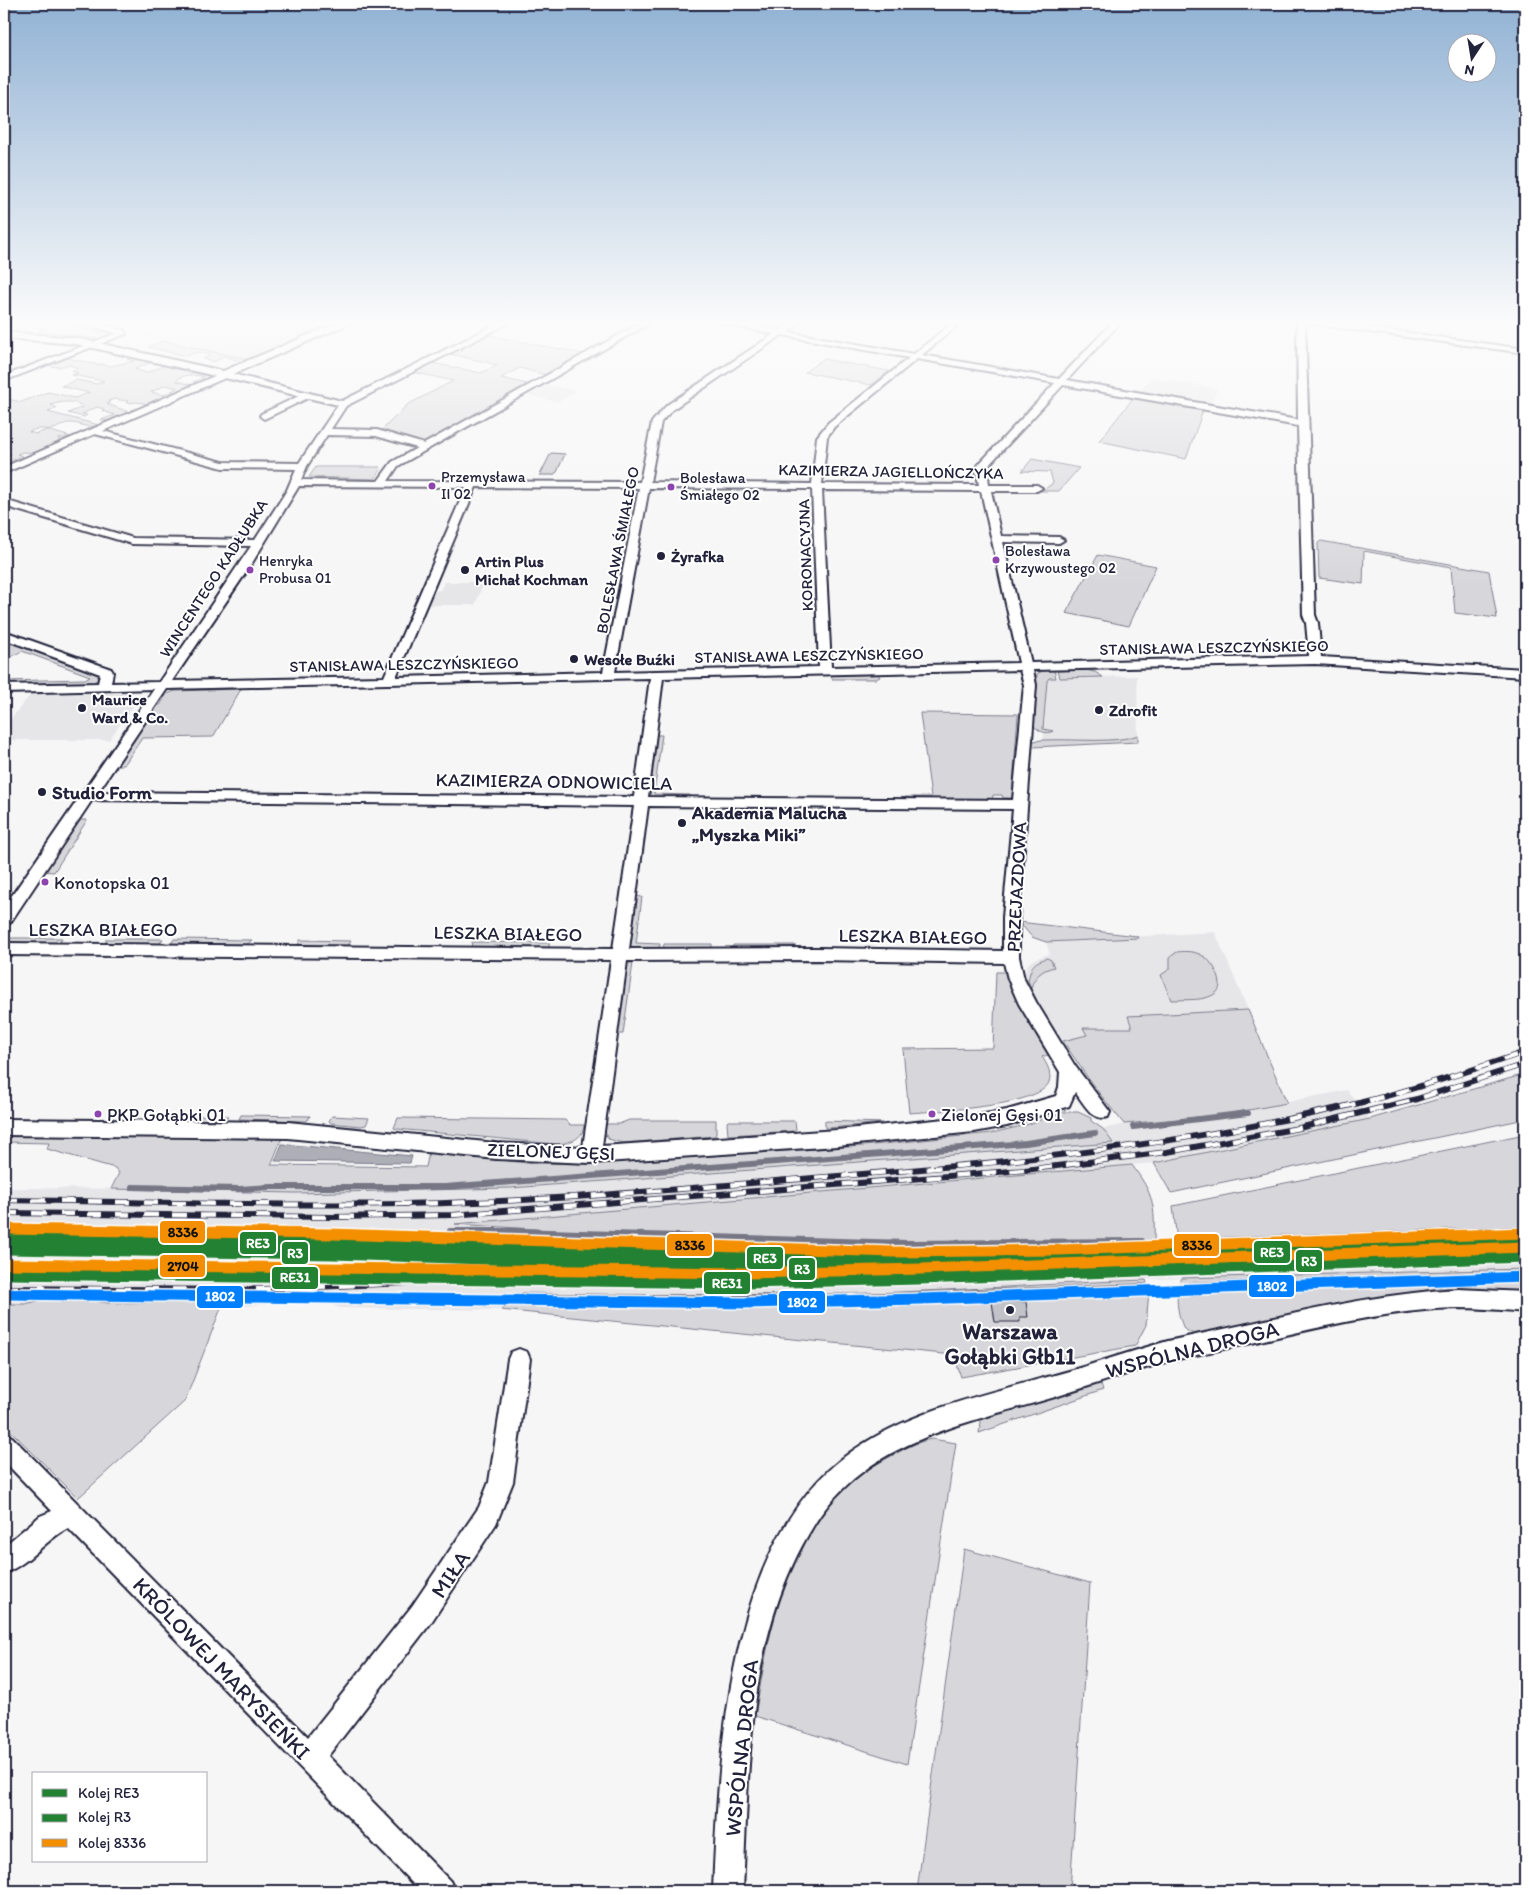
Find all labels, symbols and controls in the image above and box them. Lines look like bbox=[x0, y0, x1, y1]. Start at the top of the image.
north arrow bbox=[1446, 32, 1496, 82]
text: N bbox=[1463, 61, 1476, 80]
street label: KAZIMIERZA JAGIELLOŃCZYKA bbox=[778, 460, 1004, 483]
street label: BOLESŁAWA ŚMIAŁEGO bbox=[592, 465, 643, 635]
place label: Przemysława II 02 bbox=[441, 468, 526, 503]
place label: Bolesława Śmiałego 02 bbox=[680, 469, 760, 504]
marker: Przemysława II 02 bbox=[427, 481, 437, 491]
marker: Bolesława Śmiałego 02 bbox=[666, 482, 676, 492]
street label: WINCENTEGO KADŁUBKA bbox=[155, 496, 272, 661]
street label: KORONACYJNA bbox=[794, 499, 817, 611]
place label: Bolesława Krzywoustego 02 bbox=[1005, 542, 1116, 577]
place label: Żyrafka bbox=[671, 547, 724, 567]
marker: Żyrafka bbox=[655, 550, 667, 562]
place label: Henryka Probusa 01 bbox=[259, 552, 331, 587]
place label: Artin Plus Michał Kochman bbox=[474, 552, 589, 589]
marker: Bolesława Krzywoustego 02 bbox=[991, 555, 1001, 565]
marker: Artin Plus Michał Kochman bbox=[459, 564, 471, 576]
marker: Henryka Probusa 01 bbox=[245, 565, 255, 575]
street label: STANISŁAWA LESZCZYŃSKIEGO bbox=[1099, 636, 1329, 659]
street label: STANISŁAWA LESZCZYŃSKIEGO bbox=[694, 644, 924, 667]
place label: Wesołe Buźki bbox=[584, 650, 675, 669]
street label: STANISŁAWA LESZCZYŃSKIEGO bbox=[289, 653, 519, 676]
marker: Wesołe Buźki bbox=[568, 653, 580, 665]
place label: Maurice Ward & Co. bbox=[92, 690, 168, 727]
place label: Zdrofit bbox=[1109, 701, 1157, 720]
marker: Maurice Ward & Co. bbox=[76, 702, 88, 714]
marker: Zdrofit bbox=[1093, 704, 1105, 716]
street label: KAZIMIERZA ODNOWICIELA bbox=[435, 768, 673, 795]
place label: Studio Form bbox=[52, 781, 152, 804]
marker: Studio Form bbox=[36, 786, 48, 798]
place label: Akademia Malucha „Myszka Miki” bbox=[691, 801, 848, 846]
marker: Akademia Malucha „Myszka Miki” bbox=[676, 817, 688, 829]
street label: PRZEJAZDOWA bbox=[1002, 821, 1031, 953]
place label: Konotopska 01 bbox=[54, 872, 169, 894]
marker: Konotopska 01 bbox=[40, 877, 50, 887]
street label: LESZKA BIAŁEGO bbox=[29, 918, 177, 941]
street label: LESZKA BIAŁEGO bbox=[433, 921, 583, 946]
street label: LESZKA BIAŁEGO bbox=[838, 924, 988, 949]
place label: PKP Gołąbki 01 bbox=[107, 1104, 226, 1126]
place label: Zielonej Gęsi 01 bbox=[941, 1104, 1062, 1126]
marker: PKP Gołąbki 01 bbox=[93, 1109, 103, 1119]
marker: Zielonej Gęsi 01 bbox=[927, 1109, 937, 1119]
street label: ZIELONEJ GĘSI bbox=[487, 1138, 615, 1165]
line badge: 8336 bbox=[159, 1220, 206, 1244]
text: 8336 bbox=[168, 1224, 199, 1241]
line badge: RE3 bbox=[239, 1231, 277, 1255]
line badge: 8336 bbox=[666, 1233, 713, 1257]
line badge: 8336 bbox=[1173, 1233, 1220, 1257]
text: RE3 bbox=[246, 1235, 270, 1252]
text: 8336 bbox=[675, 1237, 706, 1254]
text: 8336 bbox=[1182, 1237, 1213, 1254]
line badge: RE3 bbox=[1253, 1240, 1291, 1264]
line badge: R3 bbox=[281, 1241, 309, 1265]
text: RE3 bbox=[1260, 1244, 1284, 1261]
text: R3 bbox=[287, 1245, 303, 1262]
line badge: RE3 bbox=[746, 1246, 784, 1270]
line badge: R3 bbox=[1295, 1249, 1323, 1273]
text: RE3 bbox=[753, 1250, 777, 1267]
text: R3 bbox=[1301, 1253, 1317, 1270]
line badge: 2704 bbox=[159, 1254, 206, 1278]
line badge: R3 bbox=[788, 1257, 816, 1281]
text: 2704 bbox=[167, 1258, 199, 1275]
text: R3 bbox=[794, 1261, 810, 1278]
line badge: RE31 bbox=[271, 1266, 319, 1290]
text: RE31 bbox=[280, 1269, 311, 1286]
line badge: RE31 bbox=[703, 1271, 751, 1295]
line badge: 1802 bbox=[1248, 1274, 1295, 1298]
text: RE31 bbox=[712, 1275, 743, 1292]
text: 1802 bbox=[1257, 1278, 1288, 1295]
line badge: 1802 bbox=[196, 1285, 244, 1309]
text: 1802 bbox=[205, 1288, 236, 1305]
line badge: 1802 bbox=[778, 1290, 826, 1314]
text: 1802 bbox=[787, 1294, 818, 1311]
marker: Warszawa Gołąbki Głb11 bbox=[1004, 1304, 1016, 1316]
street label: WSPÓLNA DROGA bbox=[1103, 1315, 1282, 1384]
place label: Warszawa Gołąbki Głb11 bbox=[945, 1318, 1076, 1370]
street label: MIŁA bbox=[425, 1546, 476, 1603]
street label: KRÓLOWEJ MARYSIEŃKI bbox=[127, 1571, 316, 1765]
street label: WSPÓLNA DROGA bbox=[719, 1658, 764, 1838]
legend bbox=[32, 1772, 208, 1862]
text: Kolej RE3 bbox=[78, 1784, 139, 1802]
text: Kolej R3 bbox=[78, 1808, 131, 1826]
text: Kolej 8336 bbox=[78, 1834, 146, 1852]

